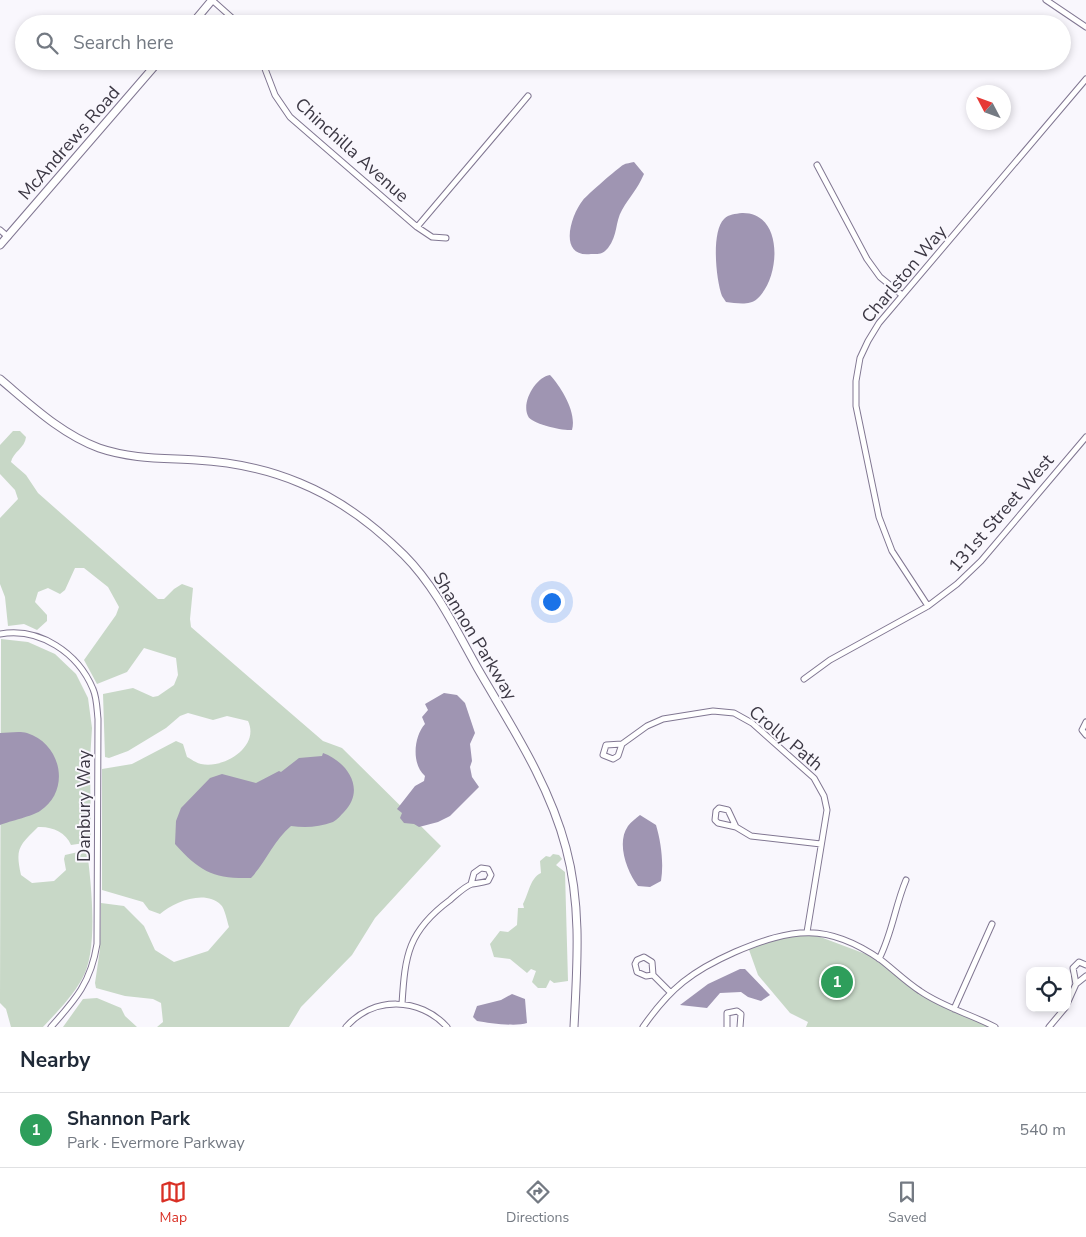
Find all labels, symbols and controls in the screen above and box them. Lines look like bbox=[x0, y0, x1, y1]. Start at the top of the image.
search box bbox=[15, 15, 1071, 70]
icon: search bbox=[33, 29, 61, 57]
text: Search here bbox=[73, 30, 174, 56]
street label: McAndrews Road bbox=[13, 81, 125, 205]
north arrow bbox=[966, 85, 1011, 130]
street label: Chinchilla Avenue bbox=[290, 92, 414, 208]
street label: Charlston Way bbox=[856, 219, 952, 328]
street label: 131st Street West bbox=[943, 448, 1059, 577]
street label: Shannon Parkway bbox=[427, 567, 523, 705]
your location bbox=[539, 589, 565, 615]
street label: Crolly Path bbox=[744, 700, 828, 776]
street label: Danbury Way bbox=[72, 749, 96, 862]
pin: 1 bbox=[821, 963, 853, 1001]
map controls bbox=[1026, 967, 1071, 1012]
button: locate bbox=[1026, 967, 1071, 1012]
text: Nearby bbox=[20, 1046, 90, 1074]
text: Shannon Park bbox=[67, 1106, 190, 1132]
text: 1 bbox=[31, 1119, 41, 1141]
text: 540 m bbox=[1019, 1119, 1066, 1141]
text: Park · Evermore Parkway bbox=[67, 1132, 245, 1154]
tab: Map bbox=[159, 1178, 187, 1227]
tab: Directions bbox=[506, 1178, 569, 1227]
tab: Saved bbox=[888, 1178, 927, 1227]

